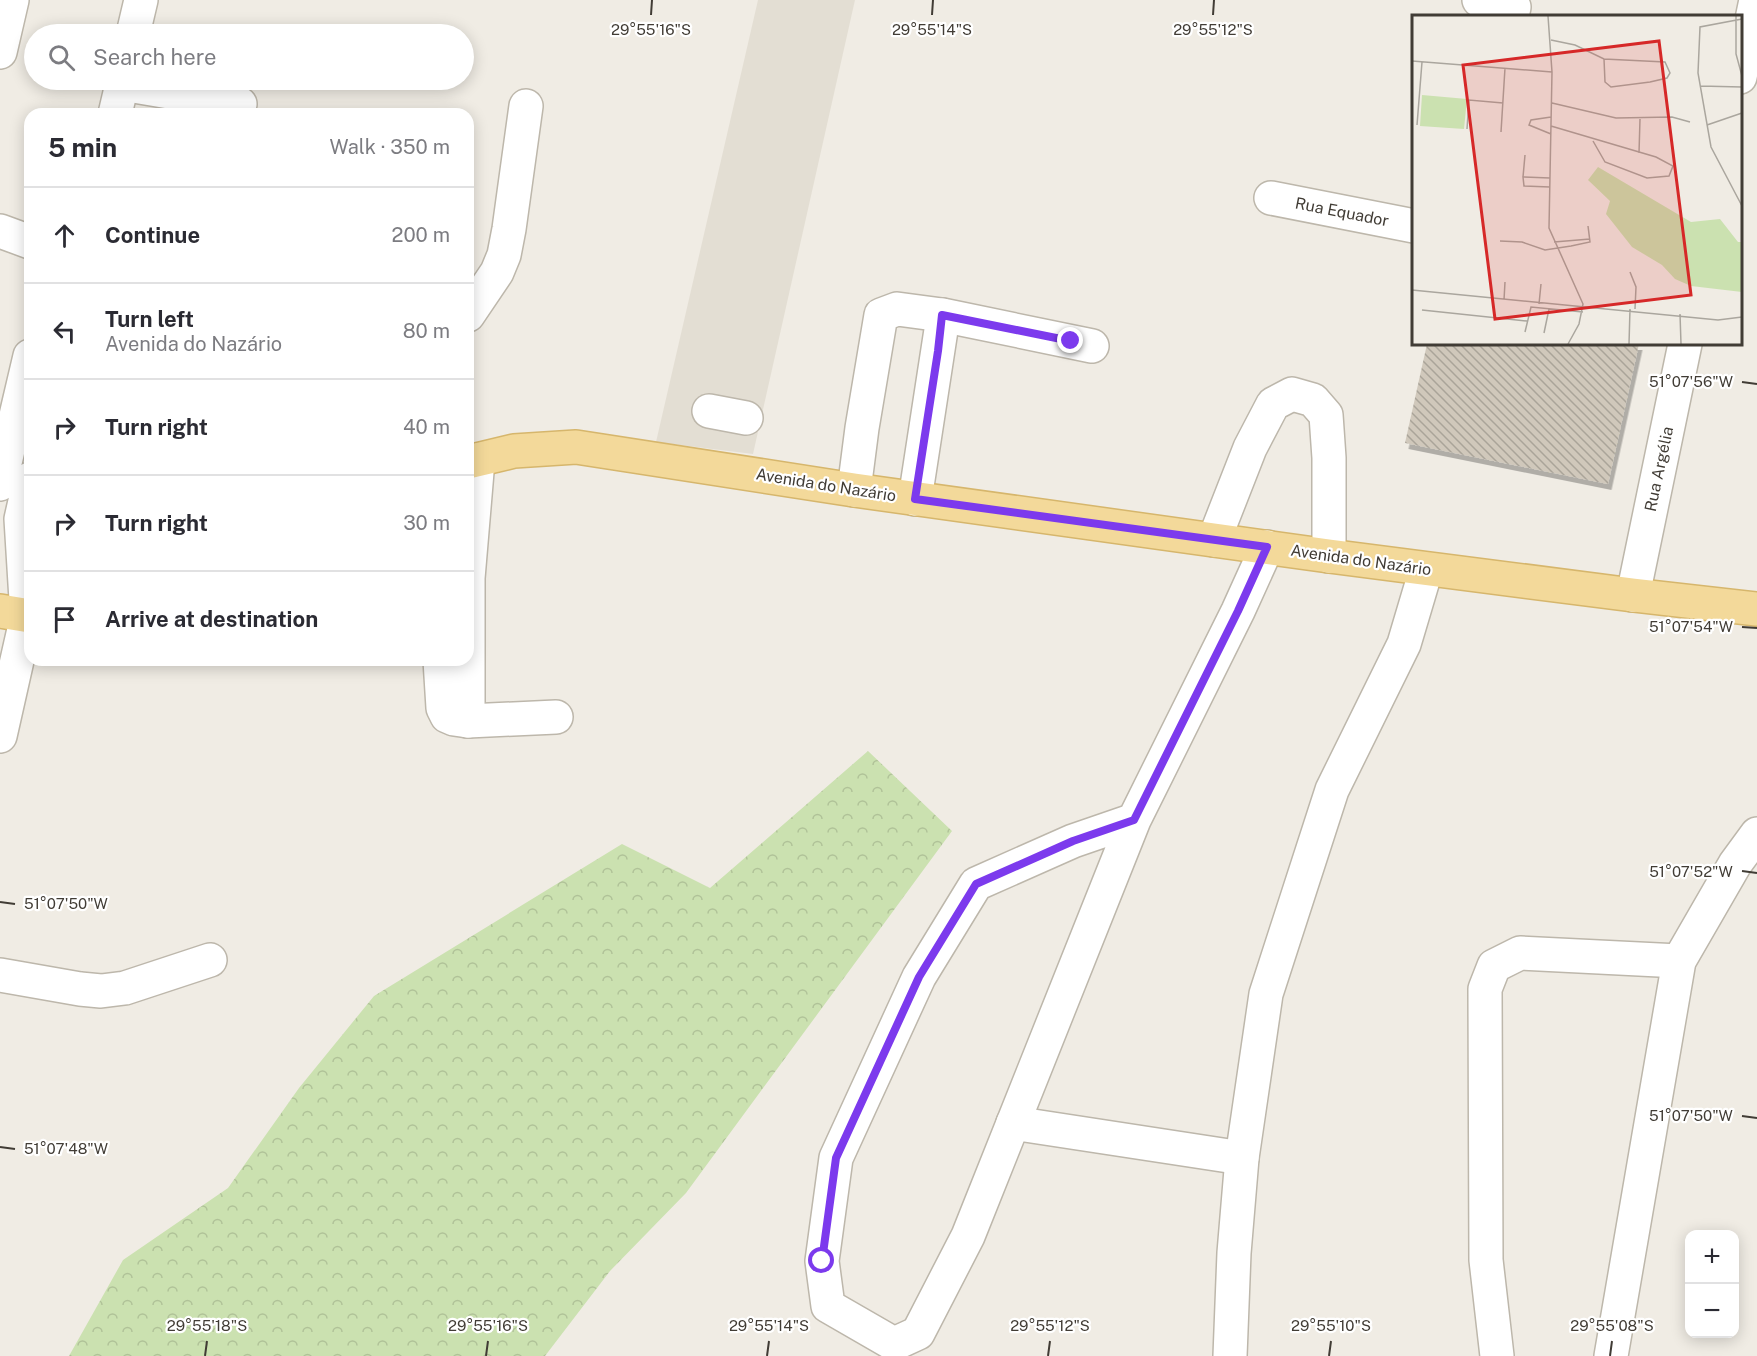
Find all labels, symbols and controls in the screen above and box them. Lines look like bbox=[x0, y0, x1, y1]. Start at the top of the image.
inset map bbox=[1412, 15, 1742, 345]
text: 29°55'16"S bbox=[611, 21, 691, 38]
text: 29°55'14"S bbox=[892, 21, 972, 38]
text: 29°55'12"S bbox=[1173, 21, 1253, 38]
search box bbox=[24, 24, 474, 90]
icon: search bbox=[45, 41, 78, 74]
text: Search here bbox=[93, 44, 217, 70]
text: 5 min bbox=[48, 132, 117, 163]
text: Walk · 350 m bbox=[330, 135, 450, 159]
street label: Rua Equador bbox=[1294, 194, 1390, 230]
icon: ahead bbox=[48, 219, 81, 252]
text: Continue bbox=[105, 222, 200, 248]
text: 200 m bbox=[392, 223, 450, 247]
text: Turn left bbox=[105, 306, 194, 332]
icon: left bbox=[48, 315, 81, 348]
text: 80 m bbox=[403, 319, 450, 343]
route end bbox=[1057, 327, 1083, 353]
text: Avenida do Nazário bbox=[105, 332, 282, 356]
text: 51°07'56"W bbox=[1649, 373, 1733, 390]
icon: right bbox=[48, 411, 81, 444]
text: Turn right bbox=[105, 414, 208, 440]
text: 40 m bbox=[403, 415, 450, 439]
street label: Rua Argélia bbox=[1641, 425, 1677, 513]
street label: Avenida do Nazário bbox=[755, 465, 897, 505]
icon: right bbox=[48, 507, 81, 540]
text: Turn right bbox=[105, 510, 208, 536]
text: 30 m bbox=[403, 511, 450, 535]
street label: Avenida do Nazário bbox=[1290, 541, 1432, 579]
icon: arrive bbox=[48, 603, 81, 636]
text: Arrive at destination bbox=[105, 606, 318, 632]
text: 51°07'54"W bbox=[1649, 618, 1733, 635]
text: 51°07'52"W bbox=[1649, 863, 1733, 880]
text: 51°07'50"W bbox=[24, 895, 108, 912]
text: 51°07'50"W bbox=[1649, 1107, 1733, 1124]
text: 51°07'48"W bbox=[24, 1140, 108, 1157]
map controls bbox=[1685, 1230, 1739, 1338]
button: + bbox=[1685, 1230, 1739, 1284]
route start bbox=[808, 1247, 834, 1273]
button: − bbox=[1685, 1284, 1739, 1338]
text: 29°55'18"S bbox=[167, 1317, 247, 1334]
text: 29°55'16"S bbox=[448, 1317, 528, 1334]
text: 29°55'14"S bbox=[729, 1317, 809, 1334]
text: 29°55'12"S bbox=[1010, 1317, 1090, 1334]
text: 29°55'10"S bbox=[1291, 1317, 1371, 1334]
text: 29°55'08"S bbox=[1570, 1317, 1654, 1334]

